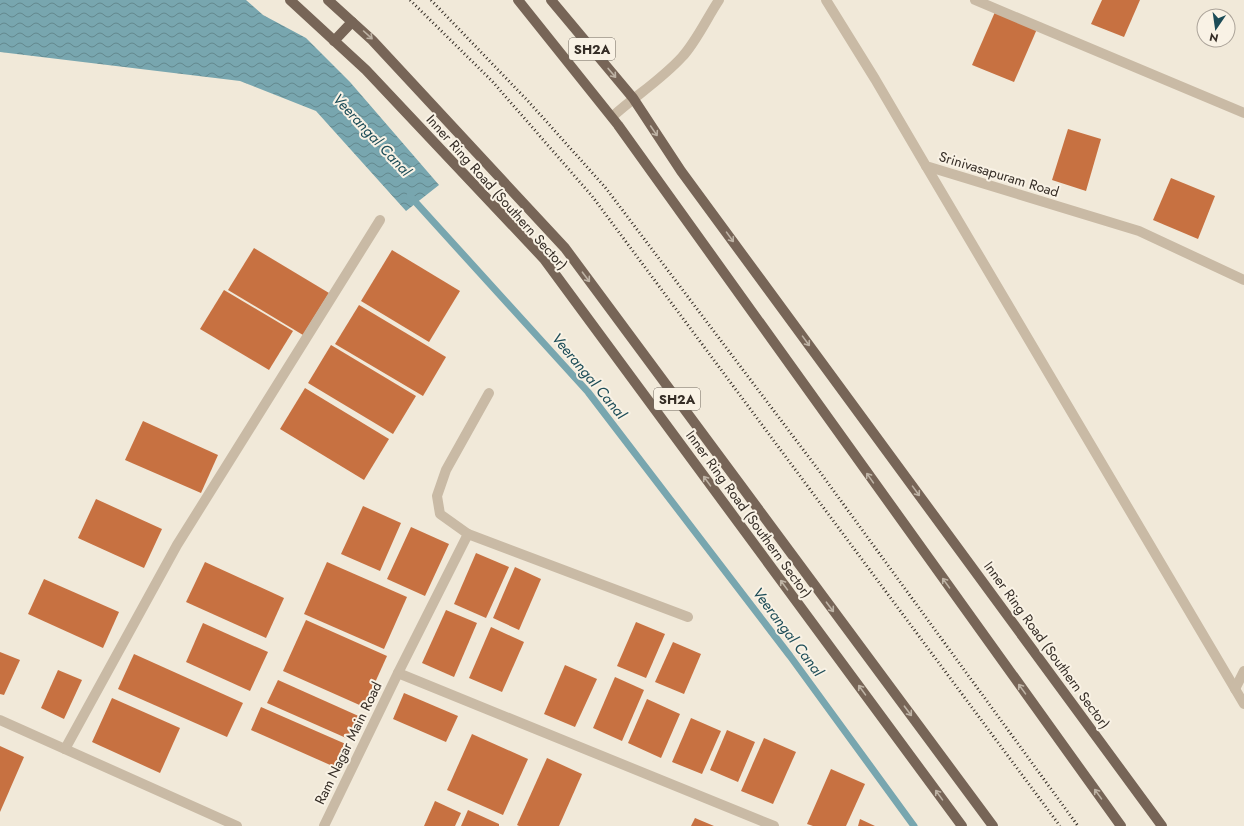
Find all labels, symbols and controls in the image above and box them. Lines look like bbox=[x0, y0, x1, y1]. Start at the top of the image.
north arrow bbox=[1196, 8, 1236, 48]
text: N bbox=[1208, 29, 1220, 47]
one-way arrow bbox=[362, 31, 373, 40]
road number: SH2A bbox=[569, 38, 615, 60]
one-way arrow bbox=[607, 68, 616, 78]
water label: Veerangal Canal bbox=[328, 89, 417, 182]
street label: Inner Ring Road (Southern Sector) bbox=[422, 110, 572, 274]
one-way arrow bbox=[650, 125, 658, 136]
street label: Srinivasapuram Road bbox=[937, 146, 1061, 202]
one-way arrow bbox=[725, 231, 734, 242]
one-way arrow bbox=[582, 272, 590, 283]
water label: Veerangal Canal bbox=[546, 328, 632, 424]
one-way arrow bbox=[802, 336, 811, 347]
road number: SH2A bbox=[654, 388, 700, 410]
street label: Inner Ring Road (Southern Sector) bbox=[681, 426, 817, 602]
one-way arrow bbox=[866, 473, 874, 484]
one-way arrow bbox=[703, 475, 711, 486]
one-way arrow bbox=[912, 486, 921, 497]
street label: Inner Ring Road (Southern Sector) bbox=[979, 557, 1115, 733]
one-way arrow bbox=[942, 578, 950, 589]
one-way arrow bbox=[780, 580, 788, 591]
water label: Veerangal Canal bbox=[747, 583, 829, 682]
one-way arrow bbox=[826, 601, 834, 612]
street label: Ram Nagar Main Road bbox=[310, 678, 386, 808]
one-way arrow bbox=[1018, 684, 1026, 695]
one-way arrow bbox=[857, 685, 866, 696]
one-way arrow bbox=[904, 705, 912, 716]
one-way arrow bbox=[935, 789, 943, 800]
one-way arrow bbox=[1094, 789, 1102, 800]

